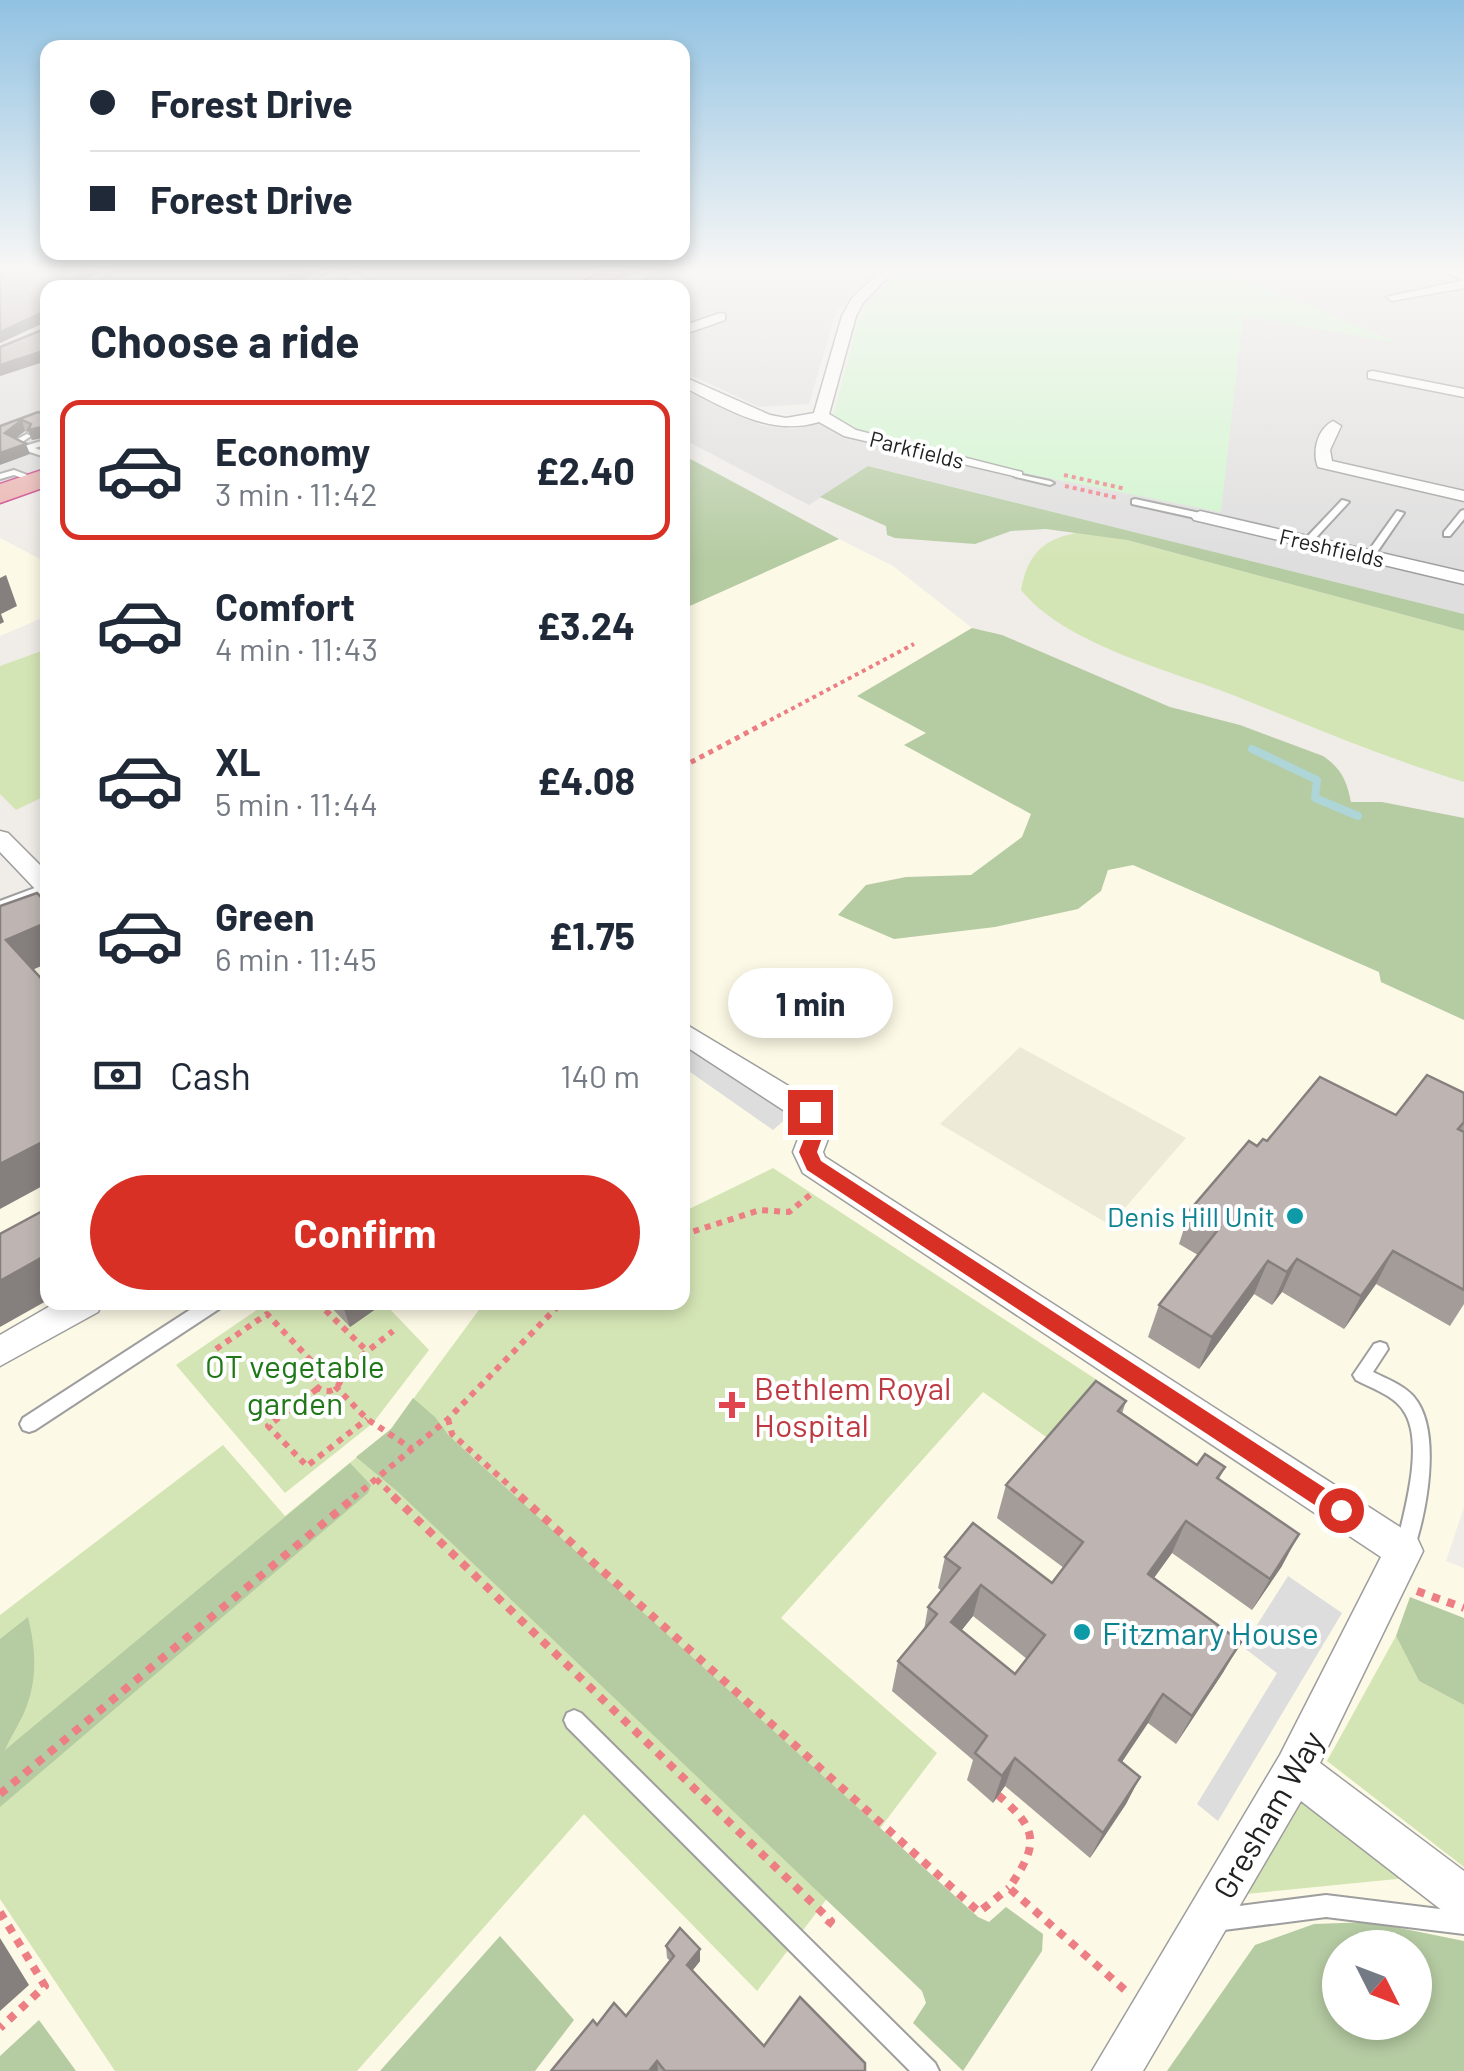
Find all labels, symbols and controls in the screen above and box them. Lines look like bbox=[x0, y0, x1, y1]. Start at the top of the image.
text: Forest Drive bbox=[150, 80, 353, 126]
text: Forest Drive bbox=[150, 176, 353, 222]
text: Choose a ride bbox=[90, 313, 360, 367]
icon: car bbox=[95, 425, 185, 515]
street label: Parkfields bbox=[867, 425, 967, 473]
text: Economy bbox=[215, 428, 370, 474]
text: £2.40 bbox=[536, 447, 635, 493]
text: 3 min · 11:42 bbox=[215, 474, 377, 512]
street label: Freshfields bbox=[1277, 522, 1387, 572]
icon: car bbox=[95, 580, 185, 670]
text: Comfort bbox=[215, 583, 355, 629]
text: £3.24 bbox=[537, 602, 635, 648]
text: 4 min · 11:43 bbox=[215, 629, 378, 667]
icon: car bbox=[95, 735, 185, 825]
text: XL bbox=[215, 738, 261, 784]
text: £4.08 bbox=[537, 757, 635, 803]
text: 5 min · 11:44 bbox=[215, 784, 378, 822]
icon: car bbox=[95, 890, 185, 980]
text: Green bbox=[215, 893, 315, 939]
text: £1.75 bbox=[549, 912, 635, 958]
text: 6 min · 11:45 bbox=[215, 939, 377, 977]
callout: 1 min bbox=[728, 967, 892, 1037]
text: 1 min bbox=[775, 984, 846, 1022]
icon: cash bbox=[90, 1048, 145, 1103]
text: Cash bbox=[170, 1052, 251, 1098]
text: 140 m bbox=[560, 1056, 640, 1094]
route end bbox=[788, 1090, 833, 1135]
button: Confirm bbox=[90, 1175, 640, 1290]
place label: Denis Hill Unit bbox=[1107, 1199, 1275, 1233]
marker: Denis Hill Unit bbox=[1284, 1205, 1306, 1227]
park label: OT vegetable garden bbox=[205, 1346, 385, 1421]
place label: Bethlem Royal Hospital bbox=[754, 1368, 951, 1443]
marker: Bethlem Royal Hospital bbox=[719, 1392, 745, 1418]
route start bbox=[1319, 1488, 1364, 1533]
place label: Fitzmary House bbox=[1102, 1613, 1319, 1651]
marker: Fitzmary House bbox=[1071, 1621, 1093, 1643]
street label: Gresham Way bbox=[1204, 1723, 1330, 1905]
north arrow bbox=[1322, 1930, 1432, 2040]
map controls bbox=[1322, 1930, 1432, 2040]

